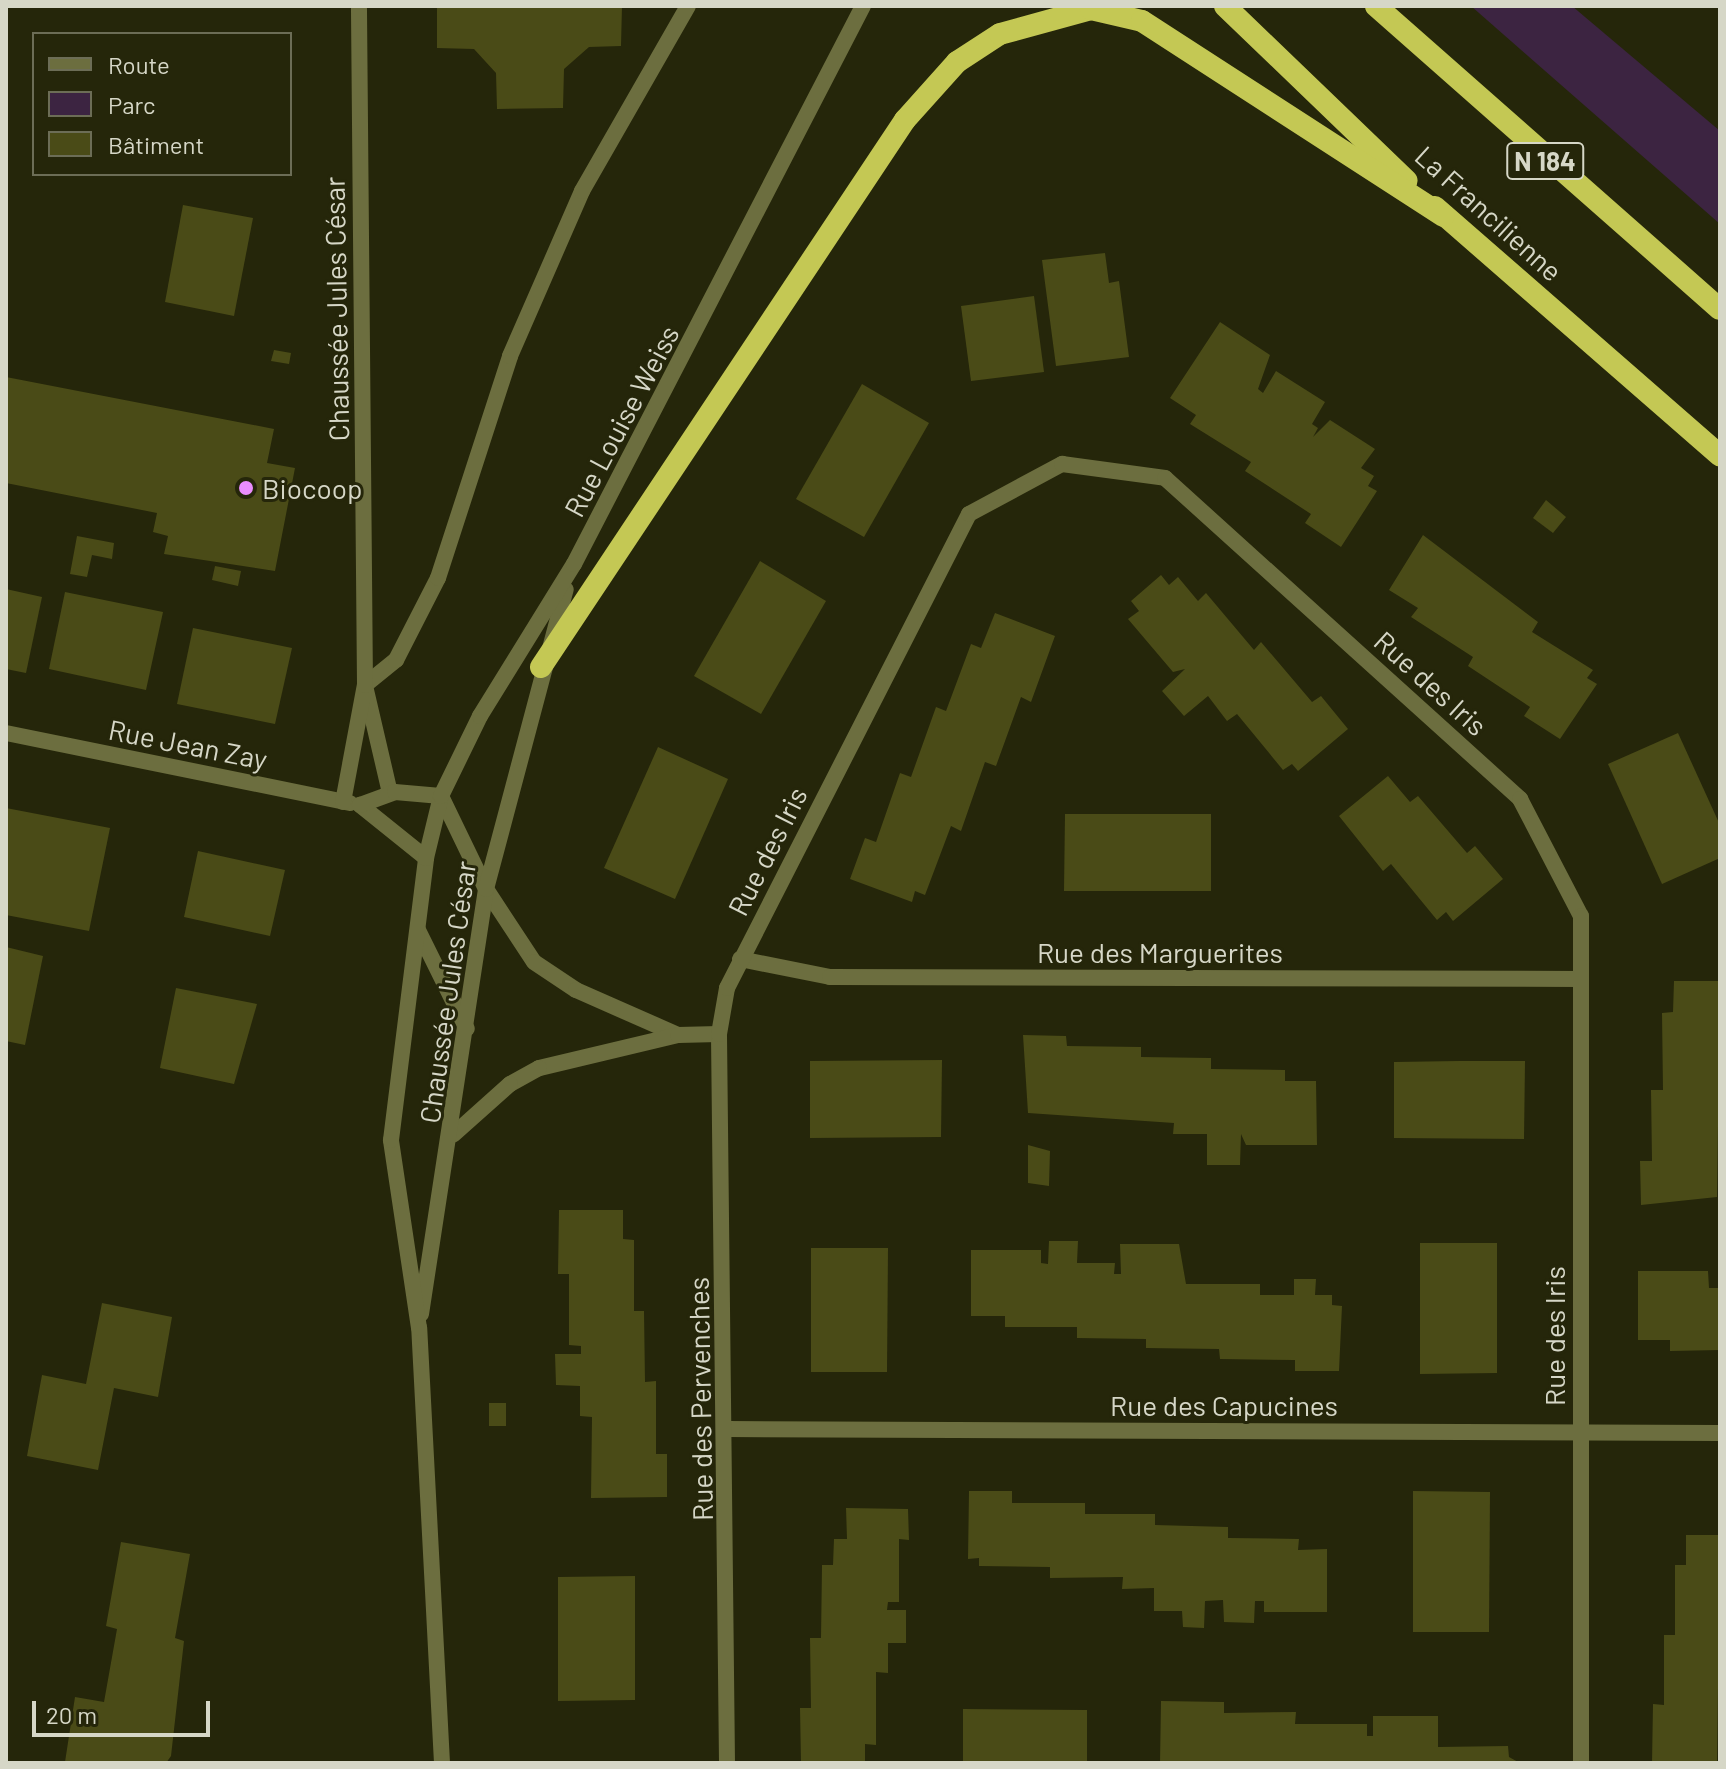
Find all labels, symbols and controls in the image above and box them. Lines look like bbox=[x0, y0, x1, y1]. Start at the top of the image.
legend bbox=[32, 32, 292, 176]
text: Route bbox=[108, 50, 170, 79]
text: Parc bbox=[108, 90, 156, 119]
text: Bâtiment bbox=[108, 130, 204, 159]
street label: La Francilienne bbox=[1409, 138, 1569, 288]
road number: N 184 bbox=[1505, 139, 1585, 183]
street label: Chaussée Jules César bbox=[317, 177, 355, 441]
street label: Rue Louise Weiss bbox=[556, 320, 686, 522]
place label: Biocoop bbox=[262, 471, 362, 505]
marker: Biocoop bbox=[237, 479, 255, 497]
street label: Rue des Iris bbox=[1368, 624, 1494, 742]
street label: Rue Jean Zay bbox=[106, 712, 270, 776]
street label: Rue des Iris bbox=[720, 781, 814, 921]
street label: Chaussée Jules César bbox=[412, 859, 482, 1125]
street label: Rue des Marguerites bbox=[1037, 935, 1283, 969]
street label: Rue des Iris bbox=[1537, 1266, 1571, 1406]
street label: Rue des Pervenches bbox=[681, 1277, 719, 1521]
street label: Rue des Capucines bbox=[1110, 1388, 1338, 1422]
scale bar bbox=[36, 1685, 214, 1735]
text: 20 m bbox=[46, 1700, 97, 1729]

